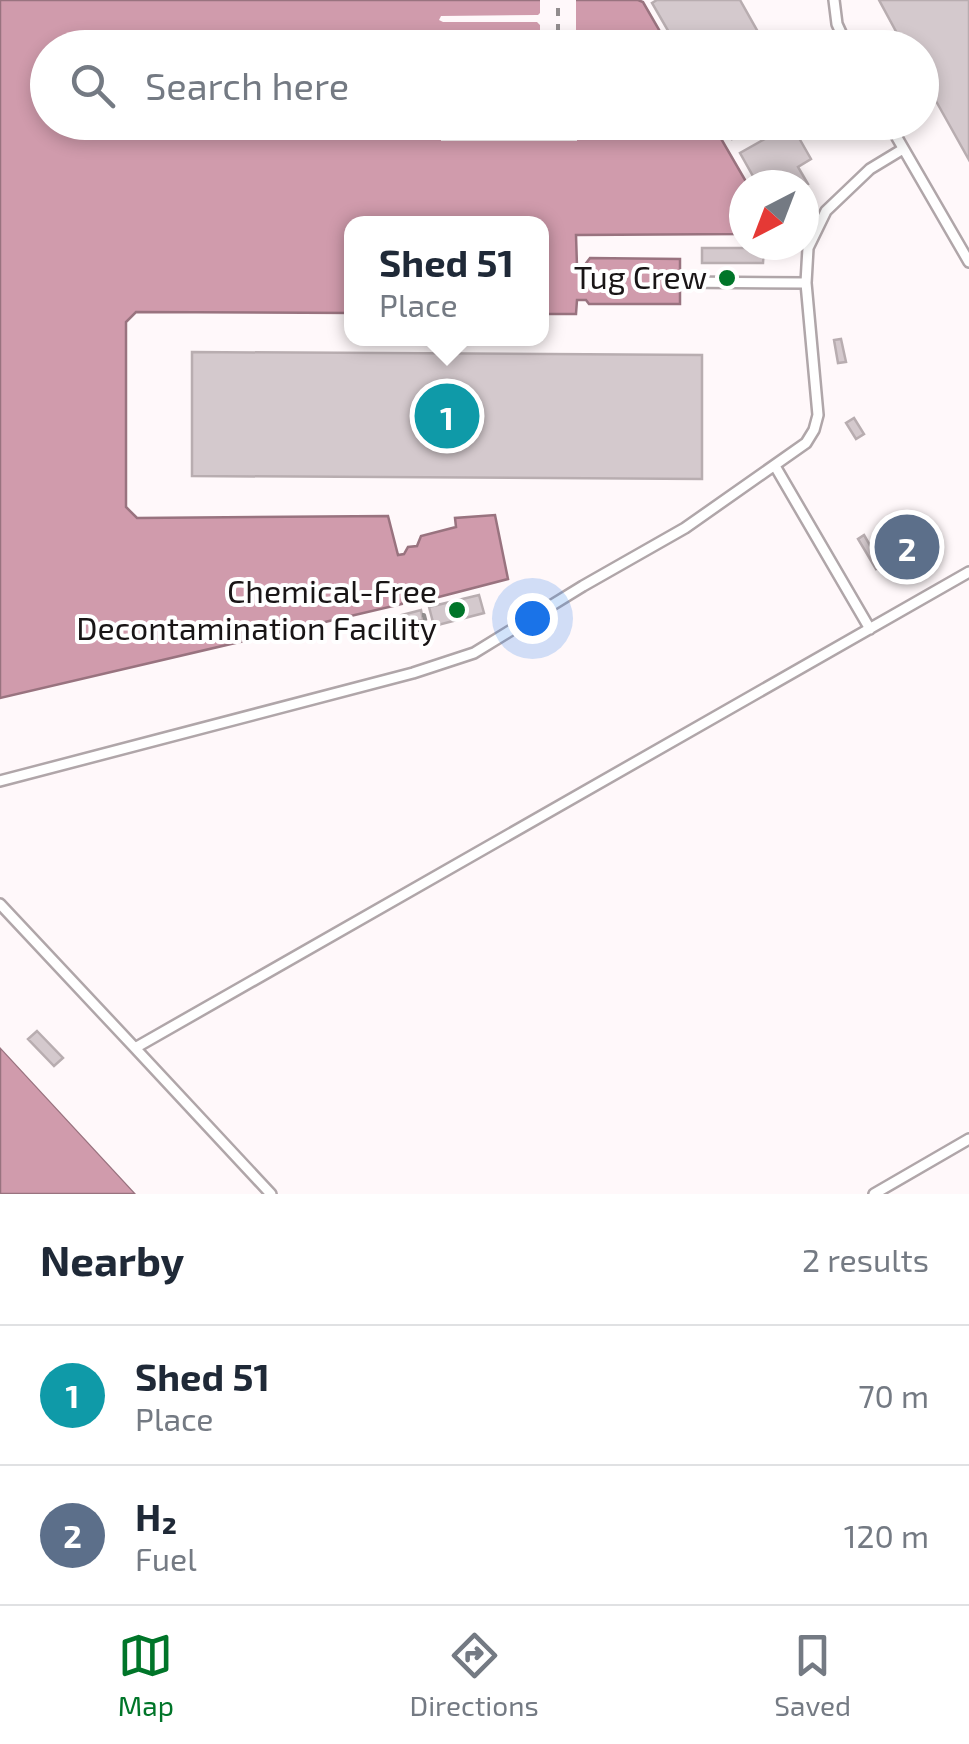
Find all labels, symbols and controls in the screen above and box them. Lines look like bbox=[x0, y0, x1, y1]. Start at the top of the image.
search box bbox=[30, 30, 939, 140]
icon: search bbox=[65, 58, 120, 113]
text: Search here bbox=[145, 62, 349, 108]
north arrow bbox=[729, 170, 819, 260]
popup bbox=[344, 216, 549, 346]
text: Shed 51 bbox=[379, 239, 514, 285]
place label: Tug Crew bbox=[574, 257, 707, 295]
marker: Tug Crew bbox=[716, 267, 738, 289]
text: Place bbox=[379, 285, 458, 323]
pin: 1 bbox=[414, 378, 480, 454]
pin: 2 bbox=[874, 510, 940, 584]
place label: Chemical-Free Decontamination Facility bbox=[76, 571, 437, 646]
your location bbox=[507, 593, 558, 644]
marker: Chemical-Free Decontamination Facility bbox=[446, 599, 468, 621]
text: Nearby bbox=[40, 1234, 184, 1284]
text: 2 results bbox=[802, 1240, 929, 1278]
text: Shed 51 bbox=[135, 1353, 270, 1399]
text: 1 bbox=[66, 1376, 79, 1414]
text: 70 m bbox=[858, 1376, 929, 1414]
text: Place bbox=[135, 1399, 214, 1437]
text: H₂ bbox=[135, 1493, 177, 1539]
text: 2 bbox=[63, 1516, 82, 1554]
text: 120 m bbox=[844, 1516, 929, 1554]
text: Fuel bbox=[135, 1539, 197, 1577]
tab: Map bbox=[118, 1628, 174, 1722]
tab: Directions bbox=[410, 1628, 539, 1722]
tab: Saved bbox=[774, 1628, 851, 1722]

